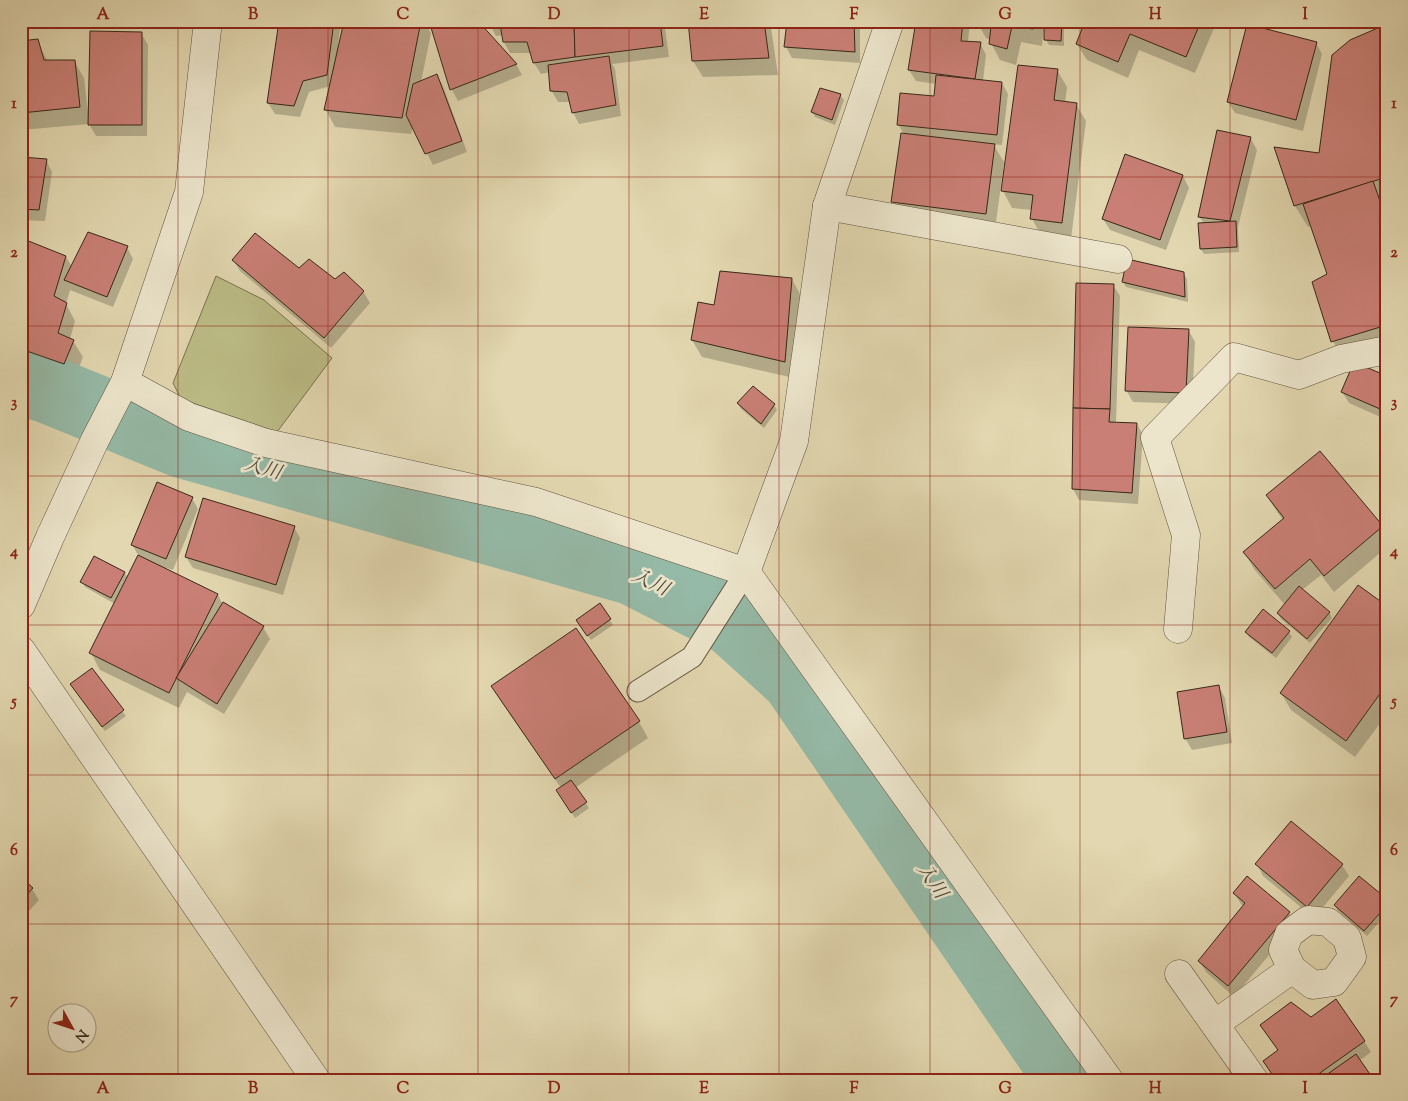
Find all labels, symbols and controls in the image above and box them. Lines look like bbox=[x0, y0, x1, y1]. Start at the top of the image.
text: A bbox=[97, 4, 110, 27]
text: B bbox=[248, 4, 258, 27]
text: C bbox=[397, 4, 410, 27]
text: D bbox=[548, 4, 561, 27]
text: E bbox=[699, 4, 709, 27]
text: F bbox=[850, 4, 859, 27]
text: G bbox=[998, 4, 1012, 27]
text: H bbox=[1149, 4, 1162, 27]
text: I bbox=[1302, 4, 1308, 27]
text: 1 bbox=[11, 93, 17, 116]
text: 1 bbox=[1391, 93, 1397, 116]
text: 2 bbox=[10, 242, 18, 265]
text: 2 bbox=[1390, 242, 1398, 265]
text: 3 bbox=[11, 392, 18, 415]
text: 3 bbox=[1391, 392, 1398, 415]
water label: 入川 bbox=[240, 451, 286, 488]
text: 4 bbox=[9, 541, 18, 564]
text: 4 bbox=[1389, 541, 1398, 564]
water label: 入川 bbox=[627, 563, 675, 605]
text: 5 bbox=[9, 691, 17, 714]
text: 5 bbox=[1389, 691, 1397, 714]
text: 6 bbox=[10, 840, 18, 863]
text: 6 bbox=[1390, 840, 1398, 863]
water label: 入川 bbox=[909, 858, 954, 906]
text: 7 bbox=[10, 989, 19, 1012]
text: 7 bbox=[1390, 989, 1399, 1012]
north arrow bbox=[48, 1004, 98, 1054]
text: N bbox=[69, 1024, 92, 1046]
text: A bbox=[97, 1078, 110, 1101]
text: B bbox=[248, 1078, 258, 1101]
text: C bbox=[397, 1078, 410, 1101]
text: D bbox=[548, 1078, 561, 1101]
text: E bbox=[699, 1078, 709, 1101]
text: F bbox=[850, 1078, 859, 1101]
text: G bbox=[998, 1078, 1012, 1101]
text: H bbox=[1149, 1078, 1162, 1101]
text: I bbox=[1302, 1078, 1308, 1101]

